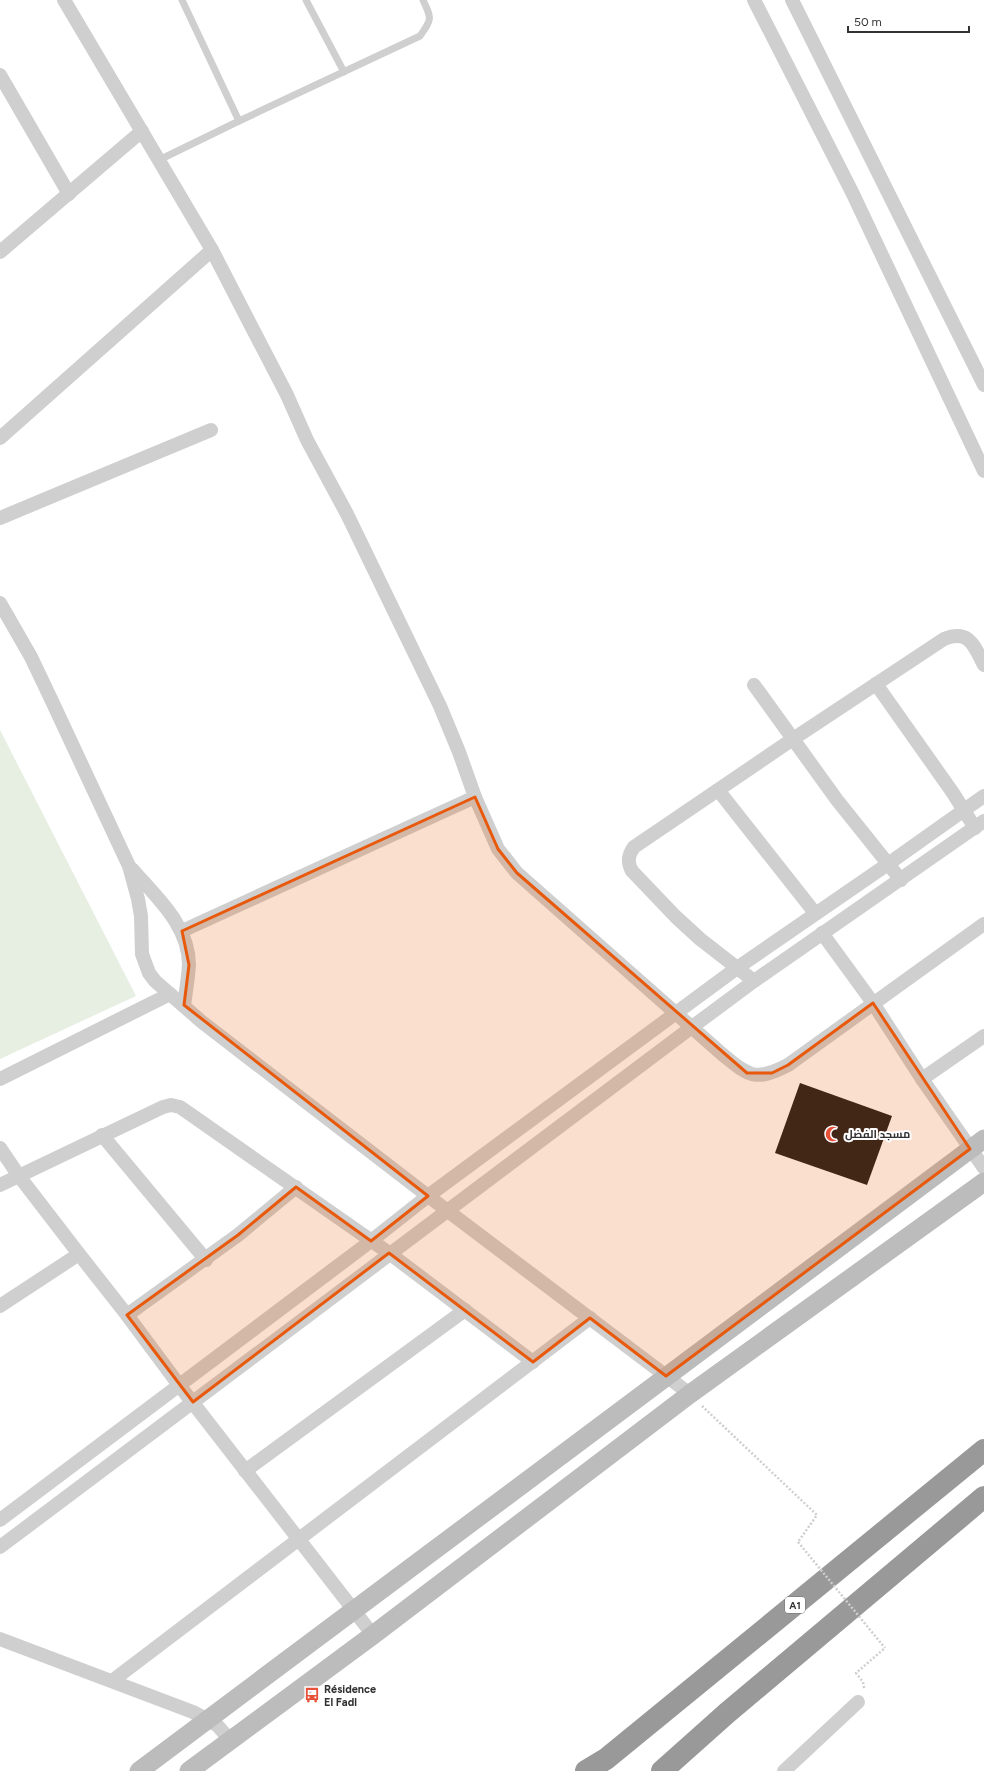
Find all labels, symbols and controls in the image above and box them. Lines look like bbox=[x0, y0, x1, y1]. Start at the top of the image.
scale bar bbox=[848, 8, 969, 34]
text: 50 m bbox=[854, 15, 882, 29]
mosque icon: مسجد الفضل bbox=[824, 1125, 842, 1143]
place label: مسجد الفضل bbox=[845, 1128, 910, 1141]
road number: A1 bbox=[785, 1597, 805, 1613]
place label: Résidence El Fadl bbox=[324, 1683, 376, 1709]
bus stop icon: Résidence El Fadl bbox=[303, 1686, 321, 1704]

